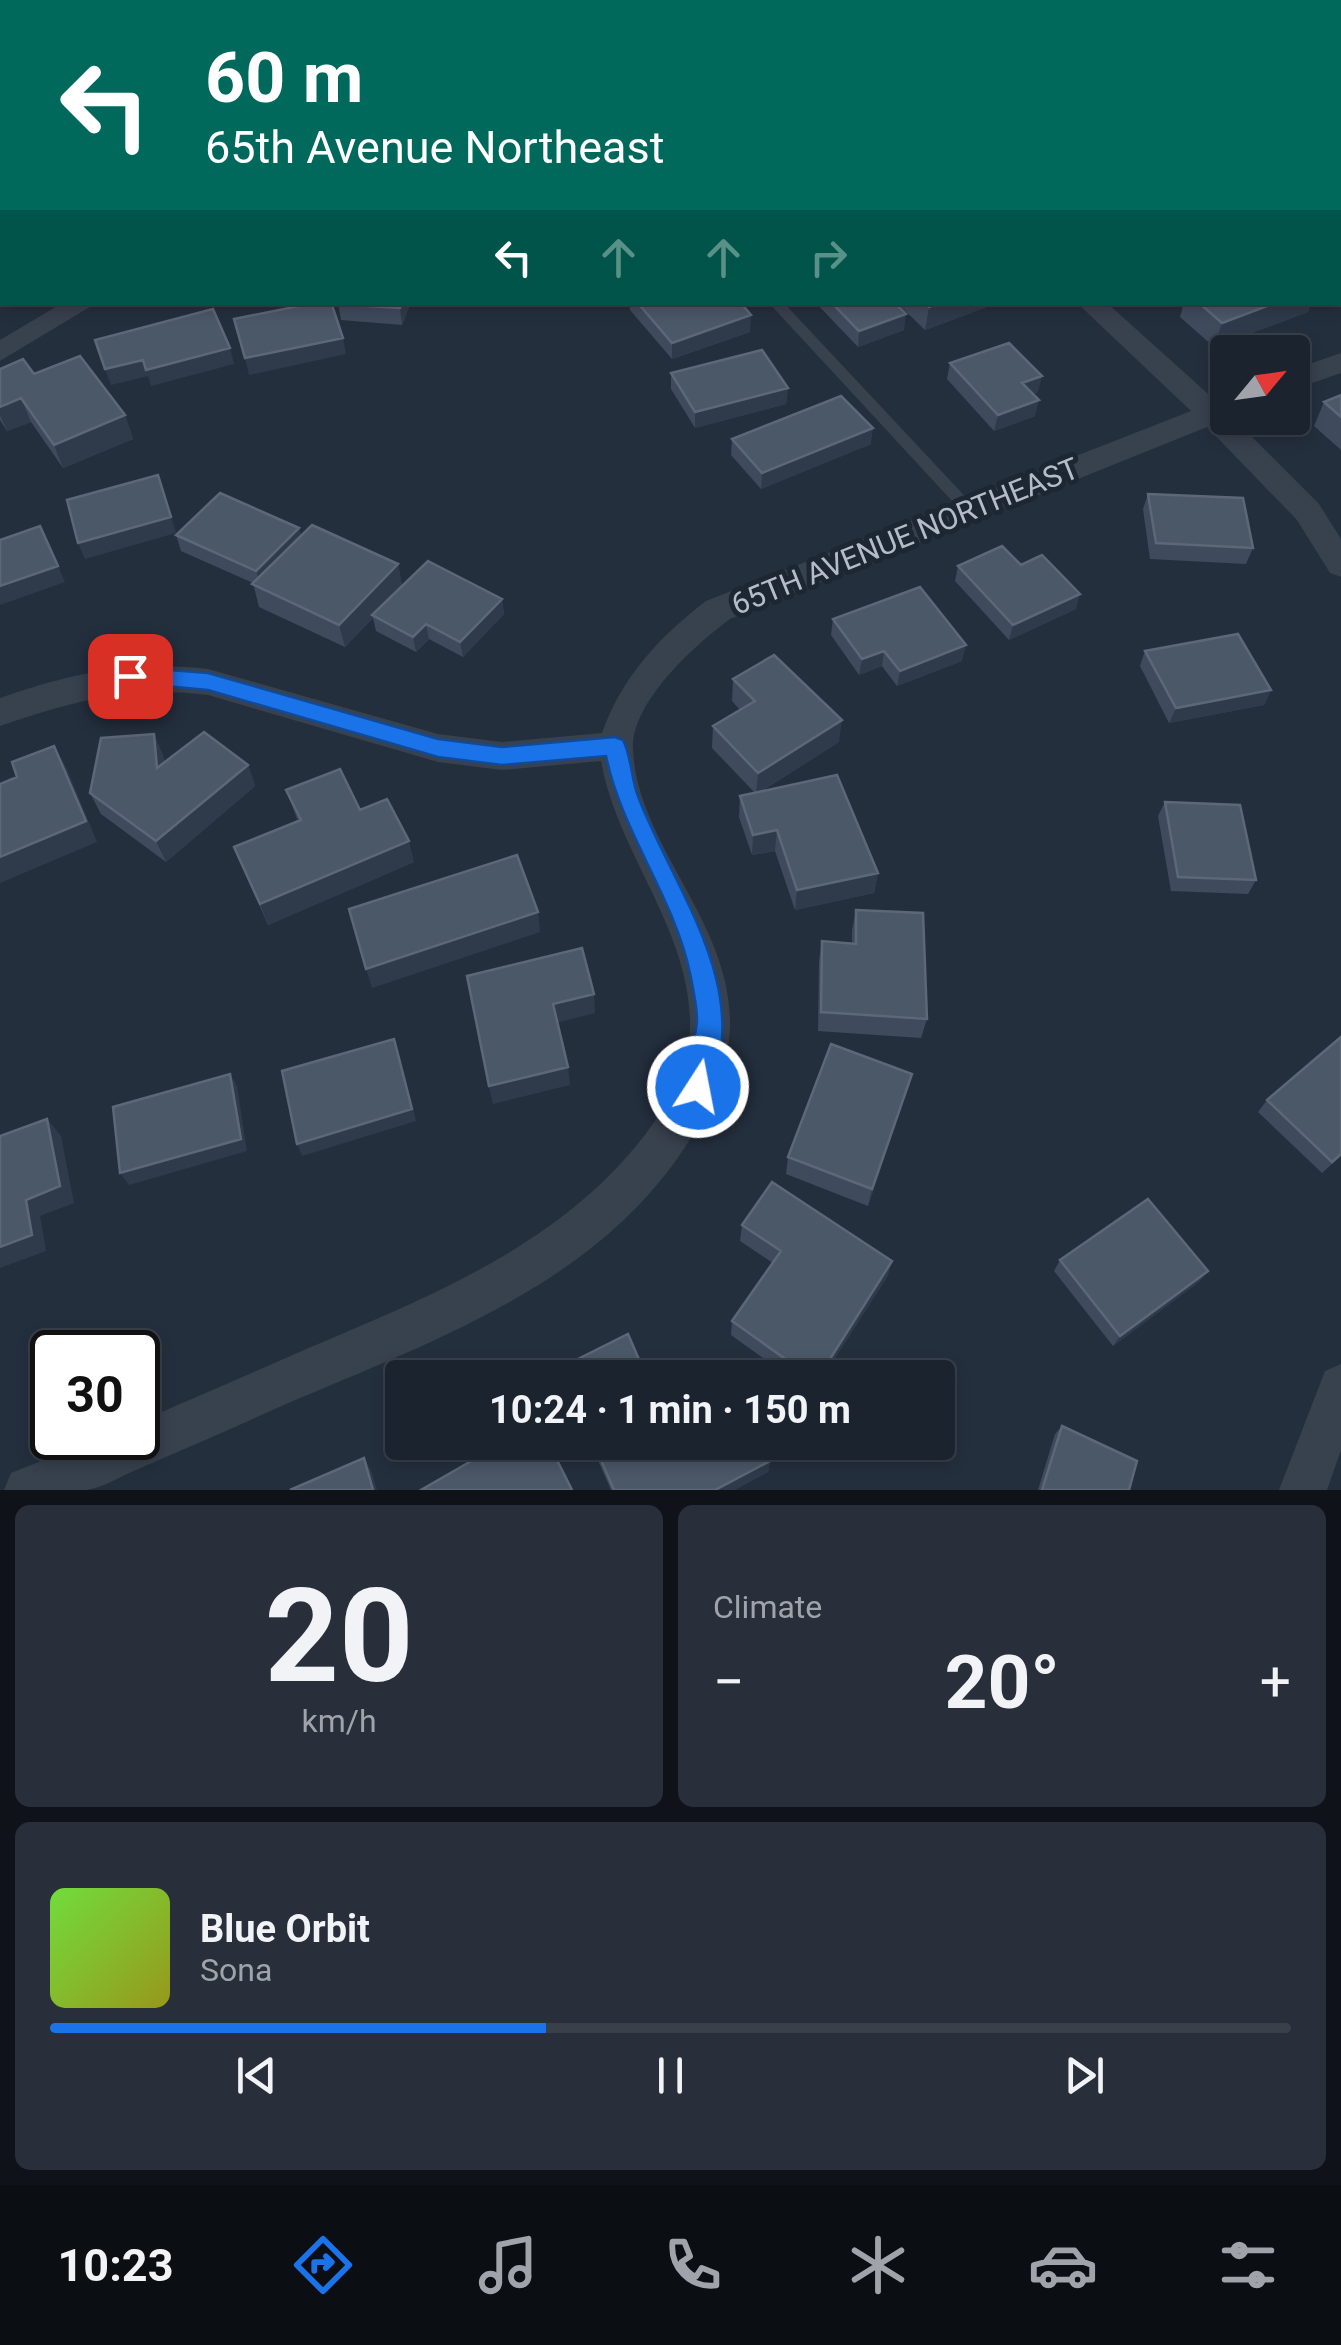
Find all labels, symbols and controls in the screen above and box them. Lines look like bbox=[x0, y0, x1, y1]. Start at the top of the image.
text: 60 m bbox=[205, 37, 363, 119]
icon: left bbox=[40, 40, 170, 170]
text: 65th Avenue Northeast bbox=[205, 121, 664, 174]
icon: left bbox=[486, 230, 541, 285]
icon: ahead bbox=[591, 230, 646, 285]
icon: ahead bbox=[696, 230, 751, 285]
icon: right bbox=[801, 230, 856, 285]
north arrow bbox=[1210, 335, 1310, 435]
map controls bbox=[1210, 335, 1310, 435]
street label: 65TH AVENUE NORTHEAST bbox=[726, 450, 1084, 622]
pin bbox=[88, 634, 173, 719]
icon: arrive bbox=[103, 649, 158, 704]
position arrow bbox=[646, 1035, 750, 1139]
speed limit sign: 30 bbox=[30, 1330, 160, 1460]
text: 10:24 · 1 min · 150 m bbox=[489, 1388, 851, 1432]
text: 20 bbox=[264, 1560, 414, 1713]
text: Climate bbox=[713, 1588, 822, 1626]
text: 20° bbox=[944, 1638, 1060, 1726]
text: − bbox=[713, 1650, 744, 1714]
text: + bbox=[1260, 1650, 1291, 1714]
text: km/h bbox=[301, 1702, 377, 1740]
text: Blue Orbit bbox=[200, 1907, 370, 1951]
text: Sona bbox=[200, 1951, 272, 1989]
icon: previous bbox=[229, 2048, 284, 2103]
icon: pause bbox=[643, 2048, 698, 2103]
icon: next bbox=[1057, 2048, 1112, 2103]
icon: directions bbox=[288, 2230, 358, 2300]
icon: music bbox=[473, 2230, 543, 2300]
icon: phone bbox=[658, 2230, 728, 2300]
icon: climate bbox=[843, 2230, 913, 2300]
icon: car bbox=[1028, 2230, 1098, 2300]
icon: filters bbox=[1213, 2230, 1283, 2300]
text: 10:23 bbox=[58, 2239, 173, 2292]

